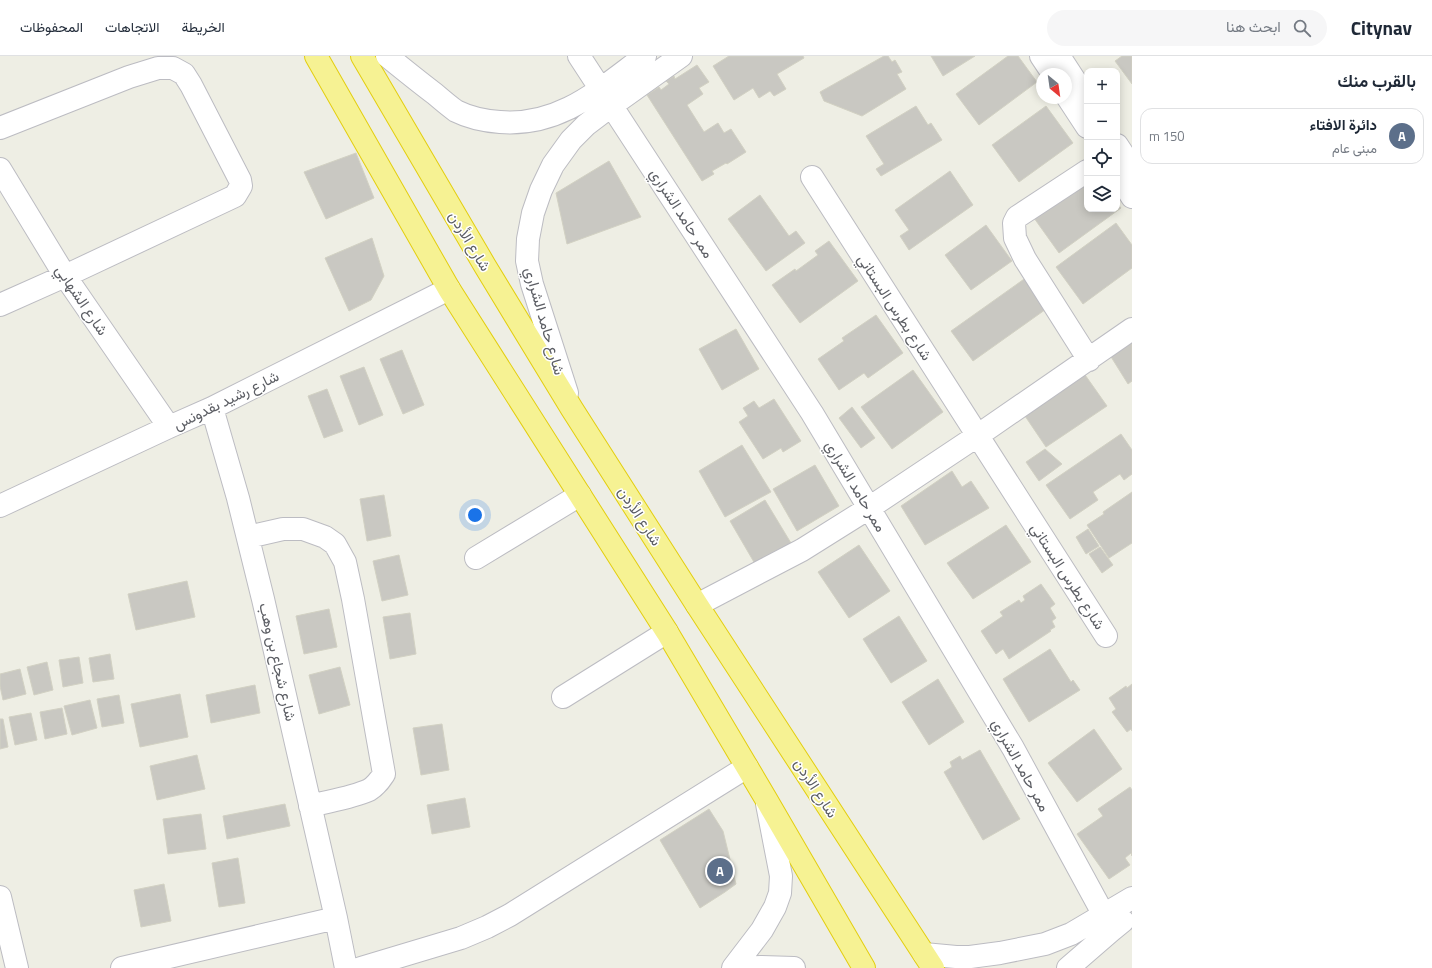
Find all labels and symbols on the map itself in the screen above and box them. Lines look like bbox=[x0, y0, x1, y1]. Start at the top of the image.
north arrow bbox=[1036, 68, 1072, 104]
street label: ممر حامد الشراري bbox=[643, 163, 720, 264]
street label: شارع الأردن bbox=[443, 206, 497, 276]
street label: شارع بطرس البستاني bbox=[850, 249, 938, 366]
street label: شارع الشهابي bbox=[48, 260, 114, 341]
street label: شارع حامد الشراري bbox=[517, 264, 571, 378]
street label: شارع رشيد بقدونس bbox=[169, 364, 283, 436]
street label: ممر حامد الشراري bbox=[818, 436, 892, 537]
street label: شارع الأردن bbox=[612, 482, 668, 550]
your location bbox=[465, 505, 485, 525]
street label: شارع بطرس البستاني bbox=[1023, 518, 1111, 635]
street label: شارع شجاع بن وهب bbox=[253, 601, 303, 724]
street label: ممر حامد الشراري bbox=[984, 714, 1056, 817]
street label: شارع الأردن bbox=[788, 754, 844, 822]
pin: A bbox=[707, 856, 733, 886]

